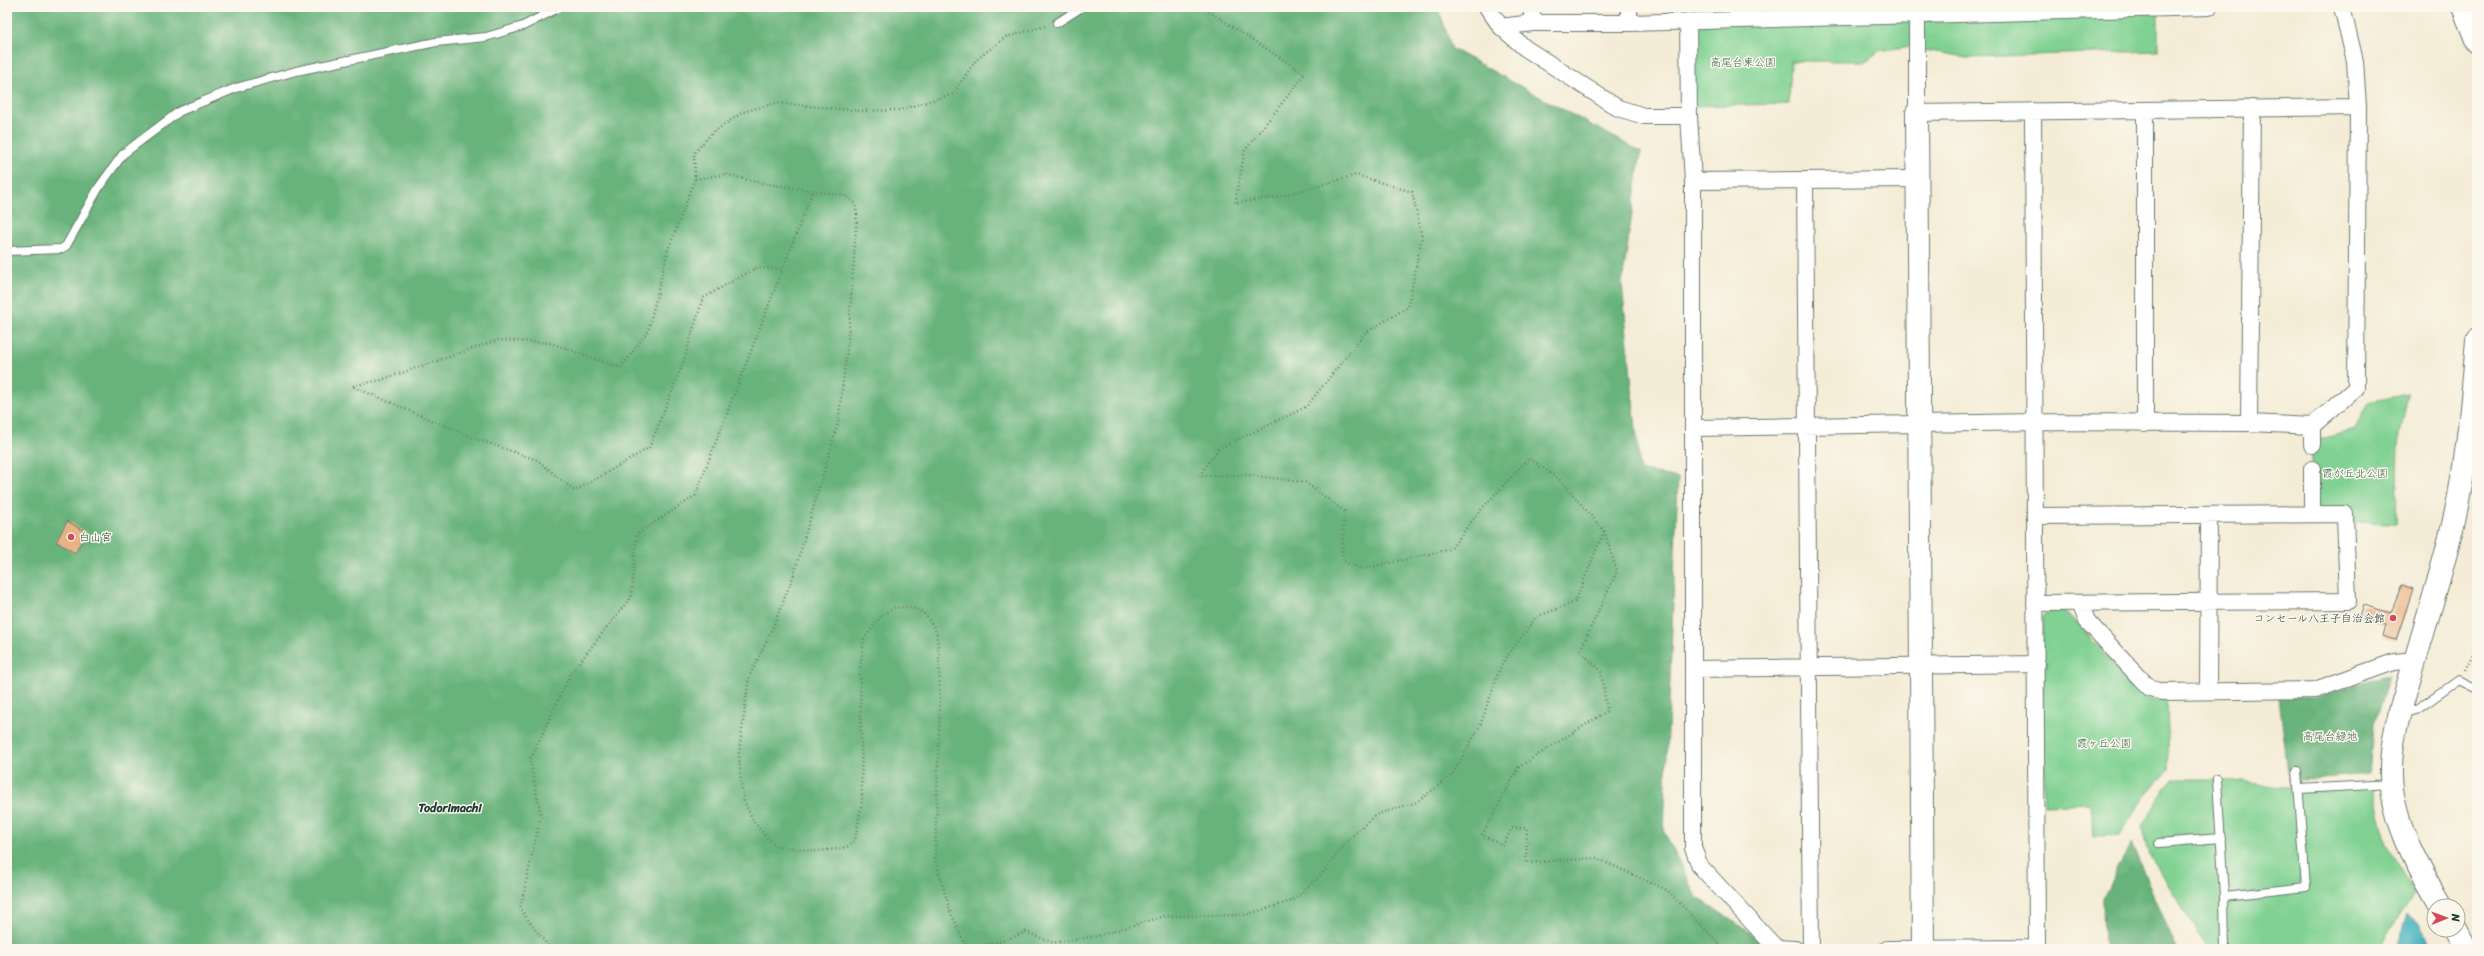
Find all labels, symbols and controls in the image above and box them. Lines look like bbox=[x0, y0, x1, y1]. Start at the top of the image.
park label: 高尾台東公園 bbox=[1710, 53, 1776, 72]
park label: 霞が丘北公園 bbox=[2322, 464, 2388, 483]
place label: 白山宮 bbox=[79, 528, 112, 547]
marker: 白山宮 bbox=[66, 532, 76, 542]
place label: コンセール八王子自治会館 bbox=[2253, 609, 2385, 628]
marker: コンセール八王子自治会館 bbox=[2388, 613, 2398, 623]
park label: 高尾台緑地 bbox=[2303, 727, 2358, 746]
park label: 霞ヶ丘公園 bbox=[2077, 734, 2132, 753]
district label: Todorimachi bbox=[418, 797, 482, 819]
north arrow bbox=[2426, 898, 2466, 938]
text: N bbox=[2446, 913, 2465, 922]

